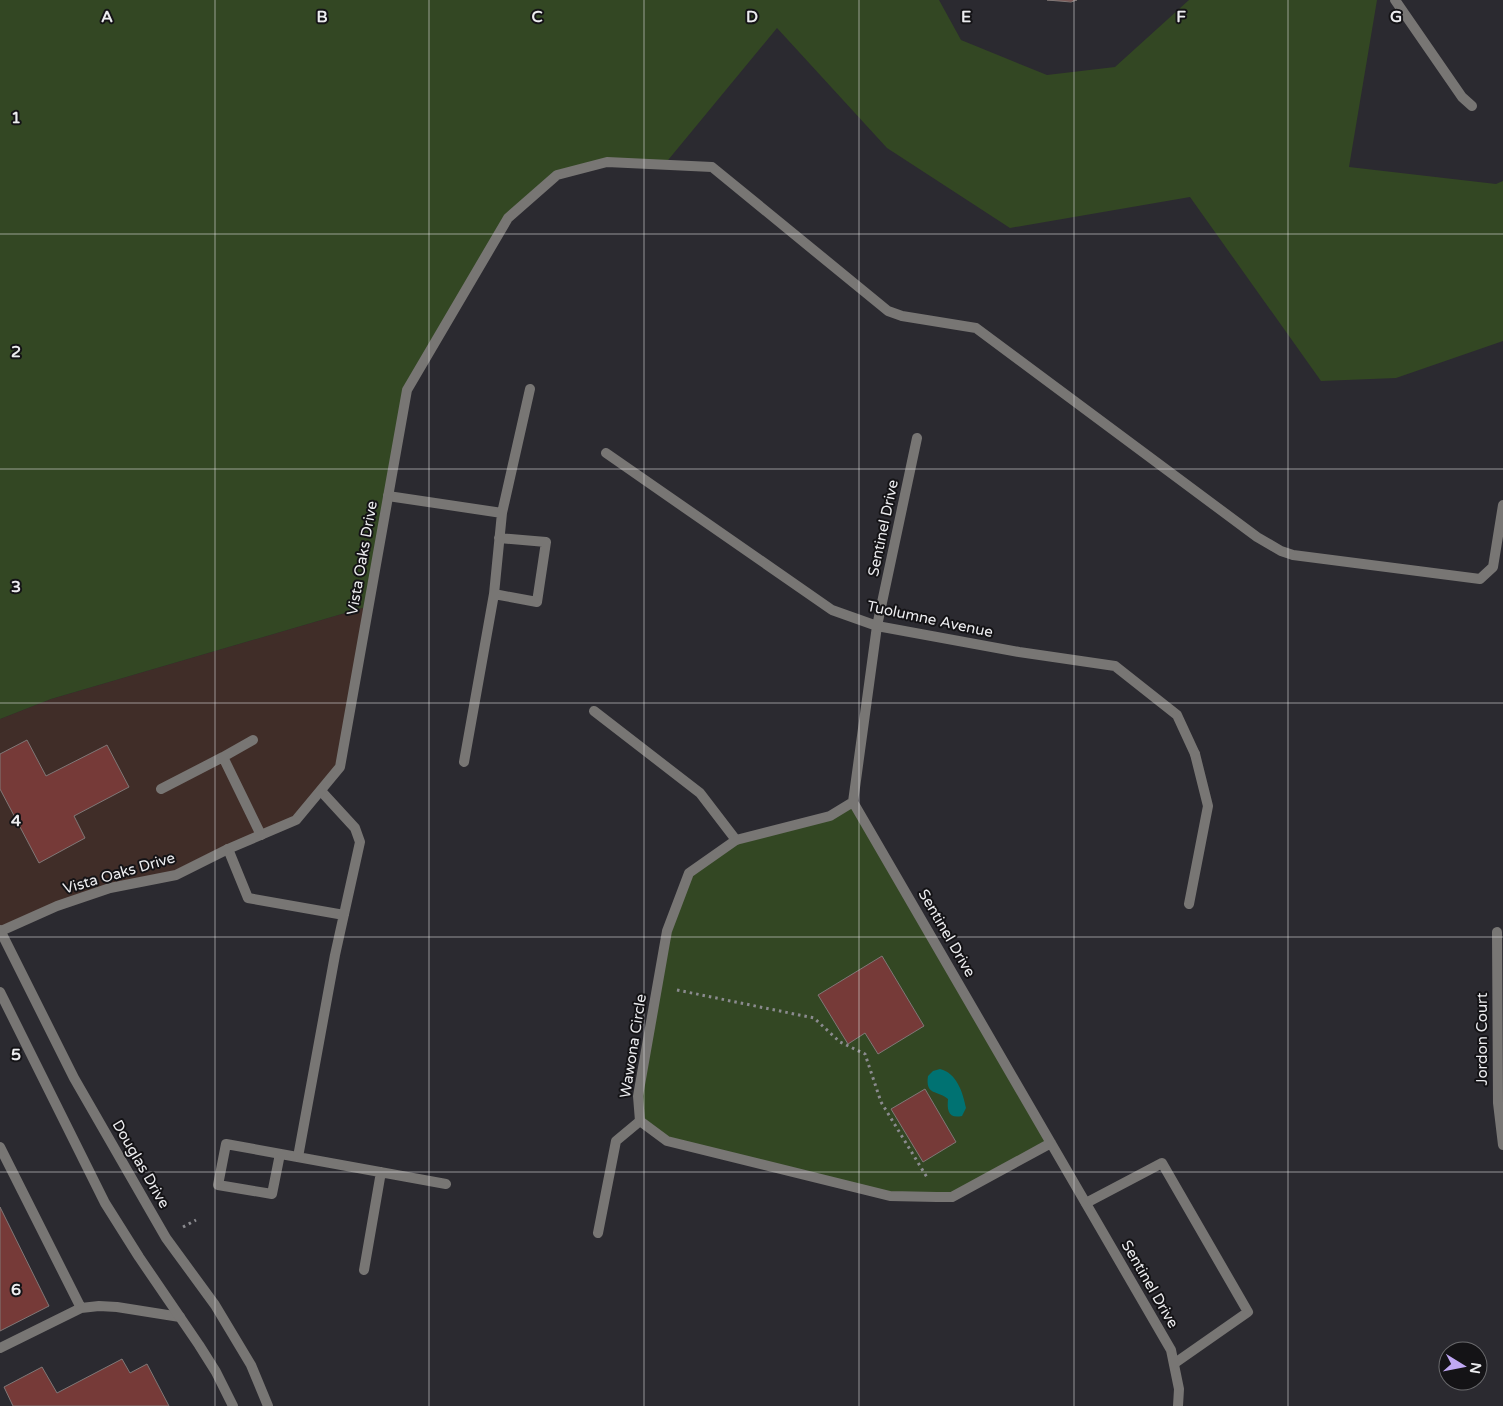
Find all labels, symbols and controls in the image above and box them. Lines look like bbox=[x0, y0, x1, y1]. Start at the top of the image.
text: A bbox=[101, 7, 113, 27]
text: B bbox=[316, 7, 328, 27]
text: C bbox=[531, 7, 543, 27]
text: D bbox=[746, 7, 758, 27]
text: E bbox=[961, 7, 971, 27]
text: F bbox=[1176, 7, 1186, 27]
text: G bbox=[1390, 7, 1402, 27]
text: 1 bbox=[11, 108, 21, 128]
text: 2 bbox=[11, 342, 21, 362]
street label: Sentinel Drive bbox=[864, 478, 902, 578]
street label: Vista Oaks Drive bbox=[343, 499, 381, 617]
text: 3 bbox=[11, 577, 21, 597]
street label: Tuolumne Avenue bbox=[865, 597, 995, 641]
text: 4 bbox=[11, 811, 21, 831]
street label: Vista Oaks Drive bbox=[61, 848, 177, 898]
street label: Sentinel Drive bbox=[915, 886, 979, 980]
street label: Jordon Court bbox=[1473, 992, 1491, 1086]
street label: Wawona Circle bbox=[616, 993, 650, 1099]
text: 5 bbox=[11, 1045, 21, 1065]
street label: Douglas Drive bbox=[108, 1117, 174, 1211]
street label: Sentinel Drive bbox=[1118, 1237, 1182, 1331]
text: 6 bbox=[11, 1280, 21, 1300]
north arrow bbox=[1438, 1341, 1488, 1391]
text: N bbox=[1466, 1361, 1485, 1375]

